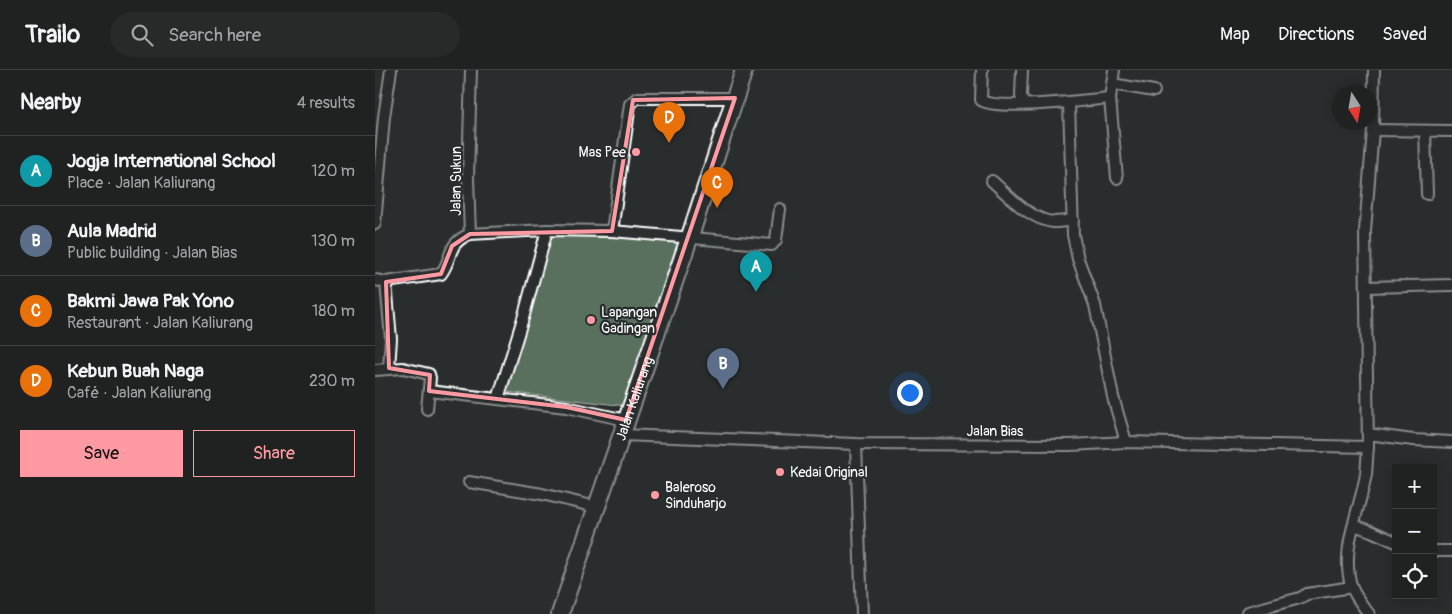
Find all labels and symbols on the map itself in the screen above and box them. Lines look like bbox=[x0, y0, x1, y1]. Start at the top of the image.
north arrow bbox=[1332, 85, 1377, 130]
pin: D bbox=[653, 102, 685, 143]
place label: Mas Pee bbox=[579, 144, 626, 161]
street label: Jalan Sukun bbox=[448, 146, 465, 216]
marker: Mas Pee bbox=[630, 146, 642, 158]
pin: C bbox=[701, 167, 733, 208]
pin: A bbox=[740, 251, 772, 292]
place label: Lapangan Gadingan bbox=[601, 304, 657, 337]
marker: Lapangan Gadingan bbox=[585, 314, 597, 326]
pin: B bbox=[707, 348, 739, 389]
street label: Jalan Kaliurang bbox=[612, 354, 657, 443]
your location bbox=[897, 380, 923, 406]
street label: Jalan Bias bbox=[967, 423, 1024, 440]
place label: Kedai Original bbox=[790, 464, 868, 481]
marker: Kedai Original bbox=[774, 466, 786, 478]
place label: Baleroso Sinduharjo bbox=[665, 479, 727, 512]
marker: Baleroso Sinduharjo bbox=[649, 489, 661, 501]

